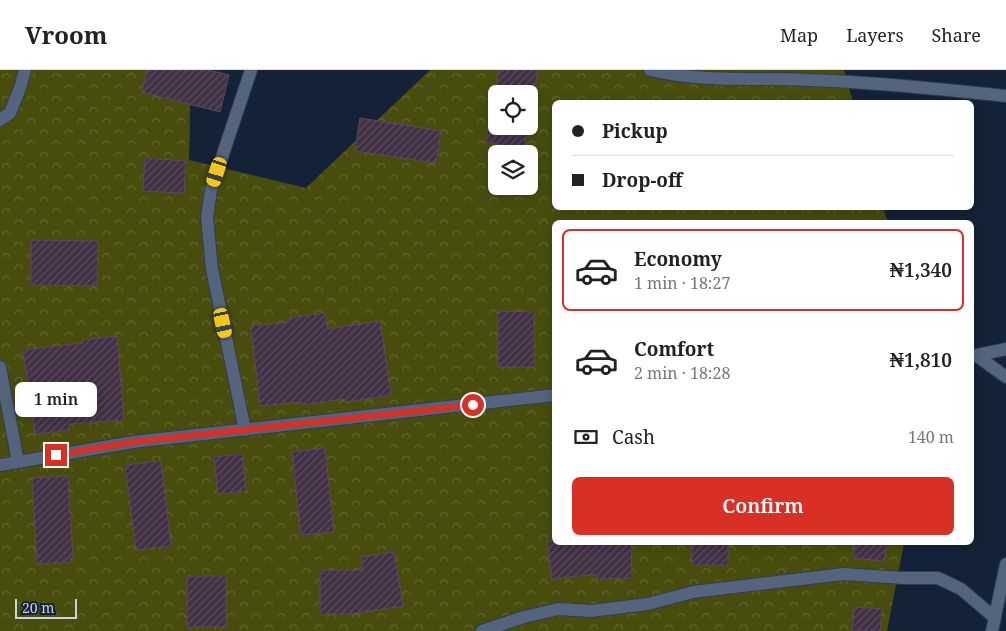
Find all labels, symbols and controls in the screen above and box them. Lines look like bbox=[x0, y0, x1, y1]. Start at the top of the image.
text: Vroom bbox=[25, 18, 107, 51]
text: Map bbox=[780, 23, 818, 47]
text: Layers bbox=[846, 23, 904, 47]
text: Share bbox=[932, 23, 981, 47]
map controls bbox=[488, 85, 538, 195]
button: locate bbox=[488, 85, 538, 135]
text: Pickup bbox=[602, 118, 668, 144]
button: layers bbox=[488, 145, 538, 195]
car bbox=[205, 155, 228, 189]
text: Drop-off bbox=[602, 167, 682, 193]
text: Economy bbox=[634, 246, 722, 272]
icon: car bbox=[574, 248, 619, 293]
text: ₦1,340 bbox=[890, 257, 952, 283]
text: 1 min · 18:27 bbox=[634, 272, 730, 294]
car bbox=[212, 307, 233, 339]
text: Comfort bbox=[634, 336, 714, 362]
icon: car bbox=[574, 338, 619, 383]
text: ₦1,810 bbox=[890, 347, 952, 373]
text: 2 min · 18:28 bbox=[634, 362, 730, 384]
callout: 1 min bbox=[15, 382, 97, 418]
text: 1 min bbox=[34, 388, 78, 410]
route start bbox=[462, 394, 484, 416]
icon: cash bbox=[572, 423, 600, 451]
text: Cash bbox=[612, 424, 655, 450]
text: 140 m bbox=[908, 426, 954, 448]
route end bbox=[45, 444, 67, 466]
button: Confirm bbox=[572, 477, 954, 535]
scale bar bbox=[15, 596, 78, 619]
text: 20 m bbox=[22, 598, 55, 617]

